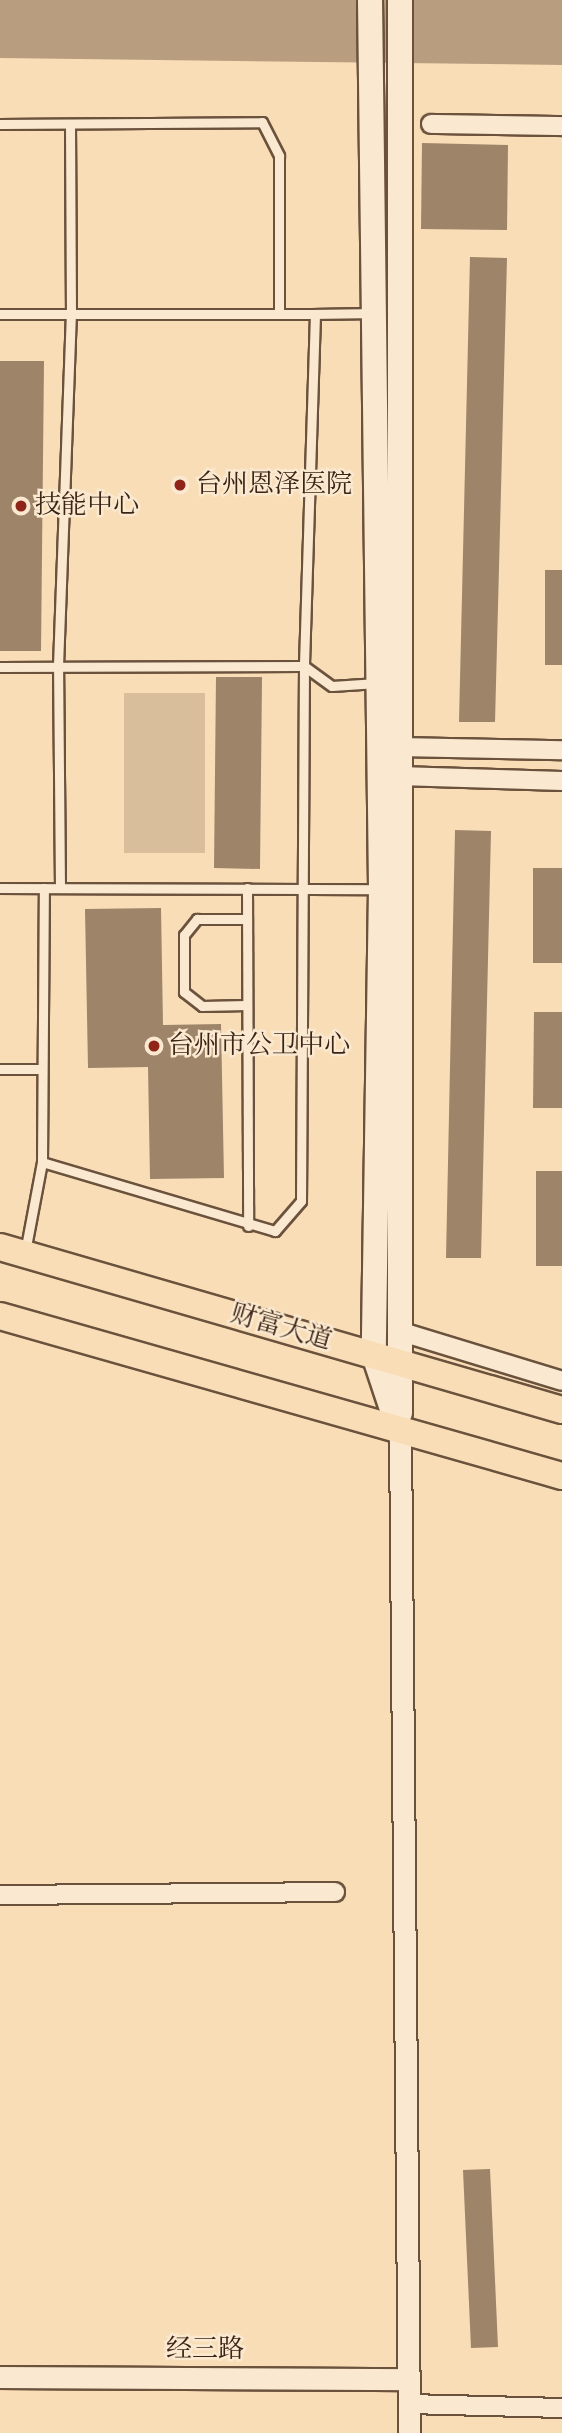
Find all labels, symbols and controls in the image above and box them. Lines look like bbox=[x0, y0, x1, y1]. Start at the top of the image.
place label: 台州恩泽医院 bbox=[196, 469, 352, 501]
marker: 台州恩泽医院 bbox=[170, 475, 190, 495]
place label: 技能中心 bbox=[35, 490, 139, 522]
marker: 技能中心 bbox=[13, 498, 29, 514]
place label: 台州市公卫中心 bbox=[168, 1030, 350, 1062]
marker: 台州市公卫中心 bbox=[146, 1038, 162, 1054]
street label: 财富大道 bbox=[227, 1299, 335, 1357]
street label: 经三路 bbox=[166, 2334, 244, 2366]

